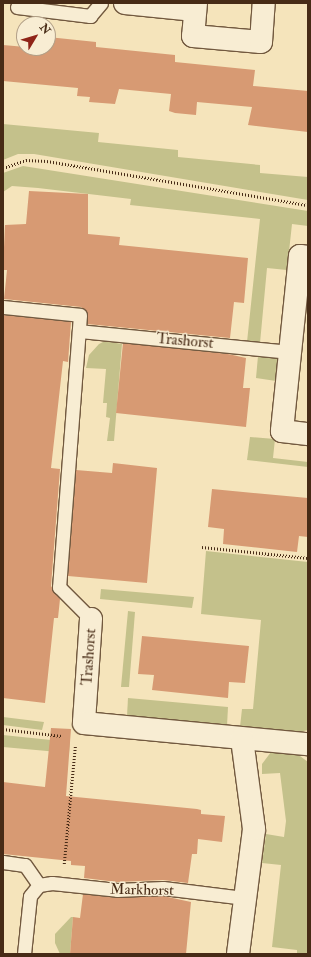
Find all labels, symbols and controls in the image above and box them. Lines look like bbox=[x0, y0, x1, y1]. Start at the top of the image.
north arrow bbox=[16, 16, 56, 56]
text: N bbox=[37, 21, 53, 37]
street label: Trashorst bbox=[156, 330, 214, 352]
street label: Trashorst bbox=[78, 628, 100, 686]
street label: Markhorst bbox=[110, 880, 174, 900]

